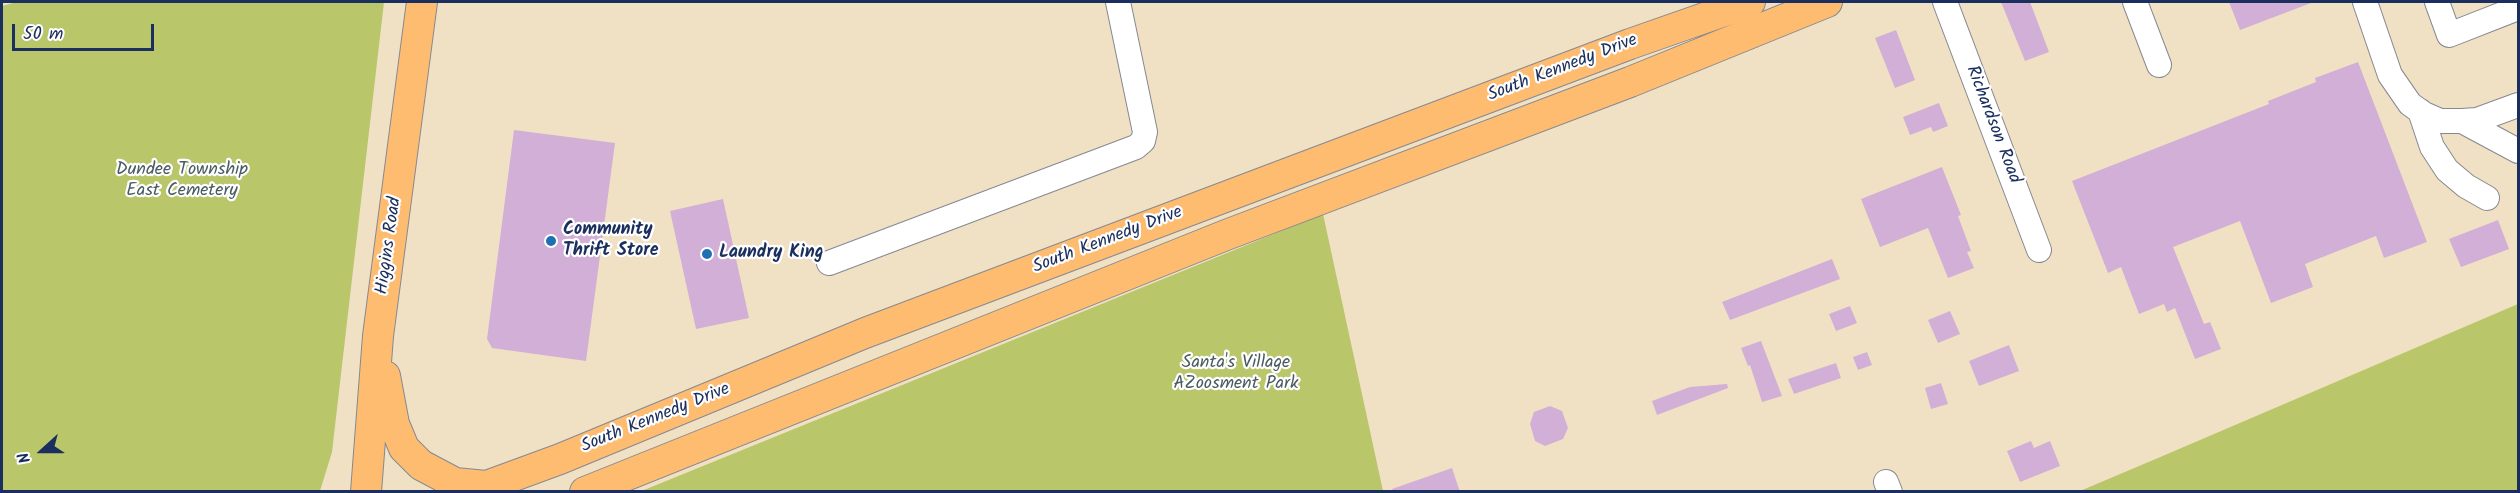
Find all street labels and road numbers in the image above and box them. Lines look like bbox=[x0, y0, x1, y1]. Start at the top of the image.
street label: South Kennedy Drive bbox=[1485, 31, 1641, 107]
street label: Richardson Road bbox=[1960, 63, 2024, 187]
street label: Higgins Road bbox=[372, 196, 408, 296]
street label: South Kennedy Drive bbox=[1030, 203, 1186, 279]
street label: South Kennedy Drive bbox=[579, 379, 733, 459]

